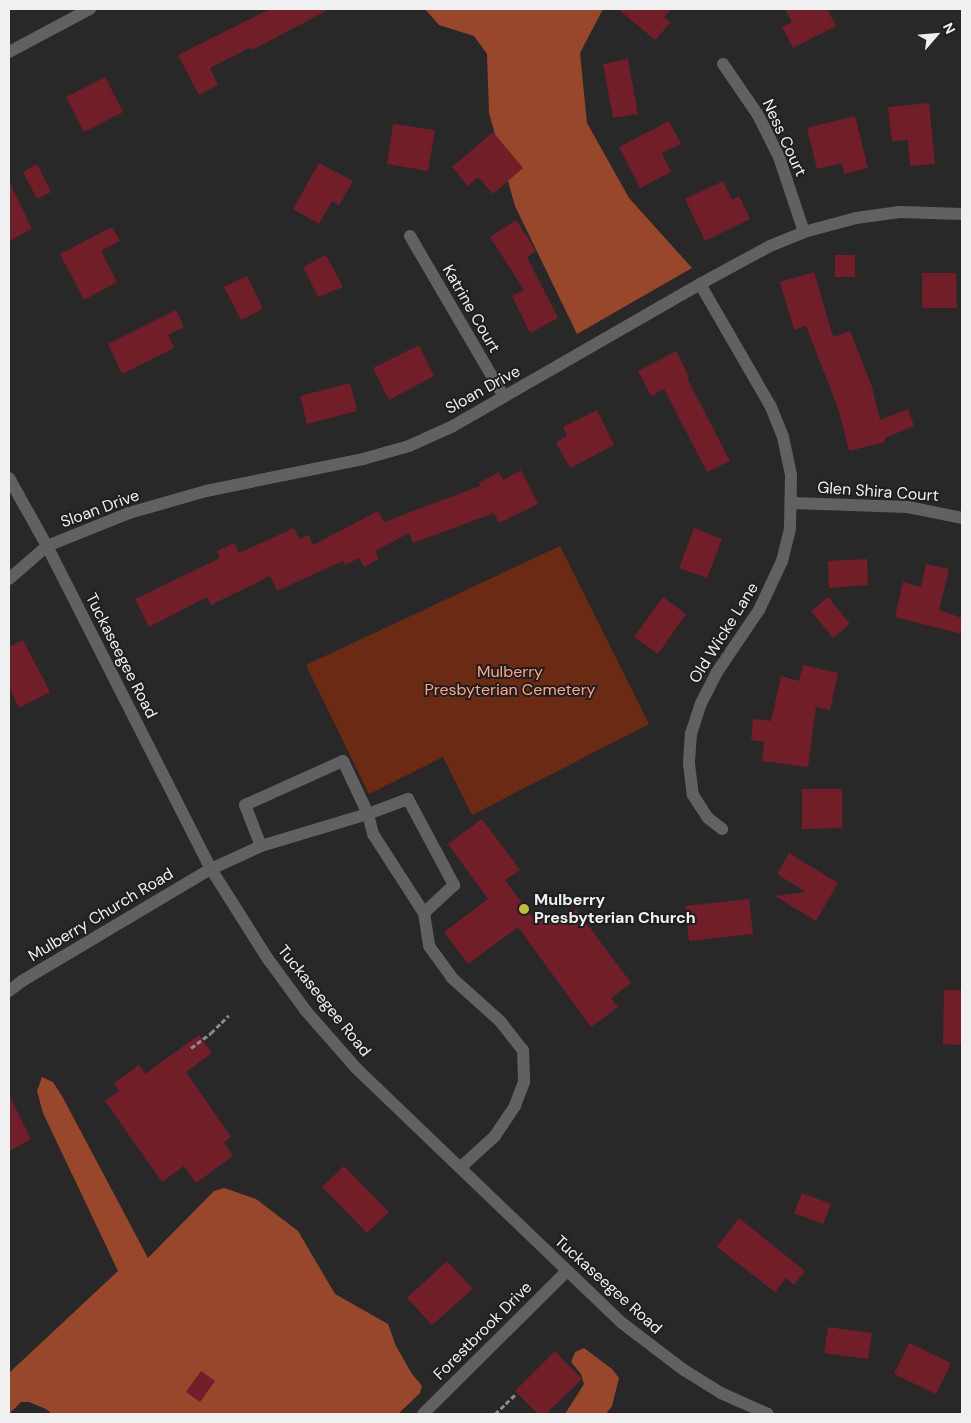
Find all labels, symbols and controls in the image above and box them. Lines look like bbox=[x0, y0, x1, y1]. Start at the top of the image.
north arrow bbox=[911, 10, 961, 60]
text: N bbox=[939, 20, 960, 37]
street label: Ness Court bbox=[758, 96, 810, 180]
street label: Katrine Court bbox=[438, 262, 504, 356]
street label: Sloan Drive bbox=[442, 362, 524, 418]
street label: Glen Shira Court bbox=[817, 478, 939, 506]
street label: Sloan Drive bbox=[58, 486, 142, 532]
street label: Old Wicke Lane bbox=[685, 579, 763, 687]
street label: Tuckaseegee Road bbox=[81, 590, 161, 722]
park label: Mulberry Presbyterian Cemetery bbox=[425, 662, 595, 700]
street label: Mulberry Church Road bbox=[25, 864, 177, 966]
place label: Mulberry Presbyterian Church bbox=[534, 890, 696, 928]
marker: Mulberry Presbyterian Church bbox=[518, 903, 530, 915]
street label: Tuckaseegee Road bbox=[273, 941, 375, 1061]
street label: Tuckaseegee Road bbox=[550, 1232, 666, 1338]
street label: Forestbrook Drive bbox=[430, 1278, 536, 1384]

